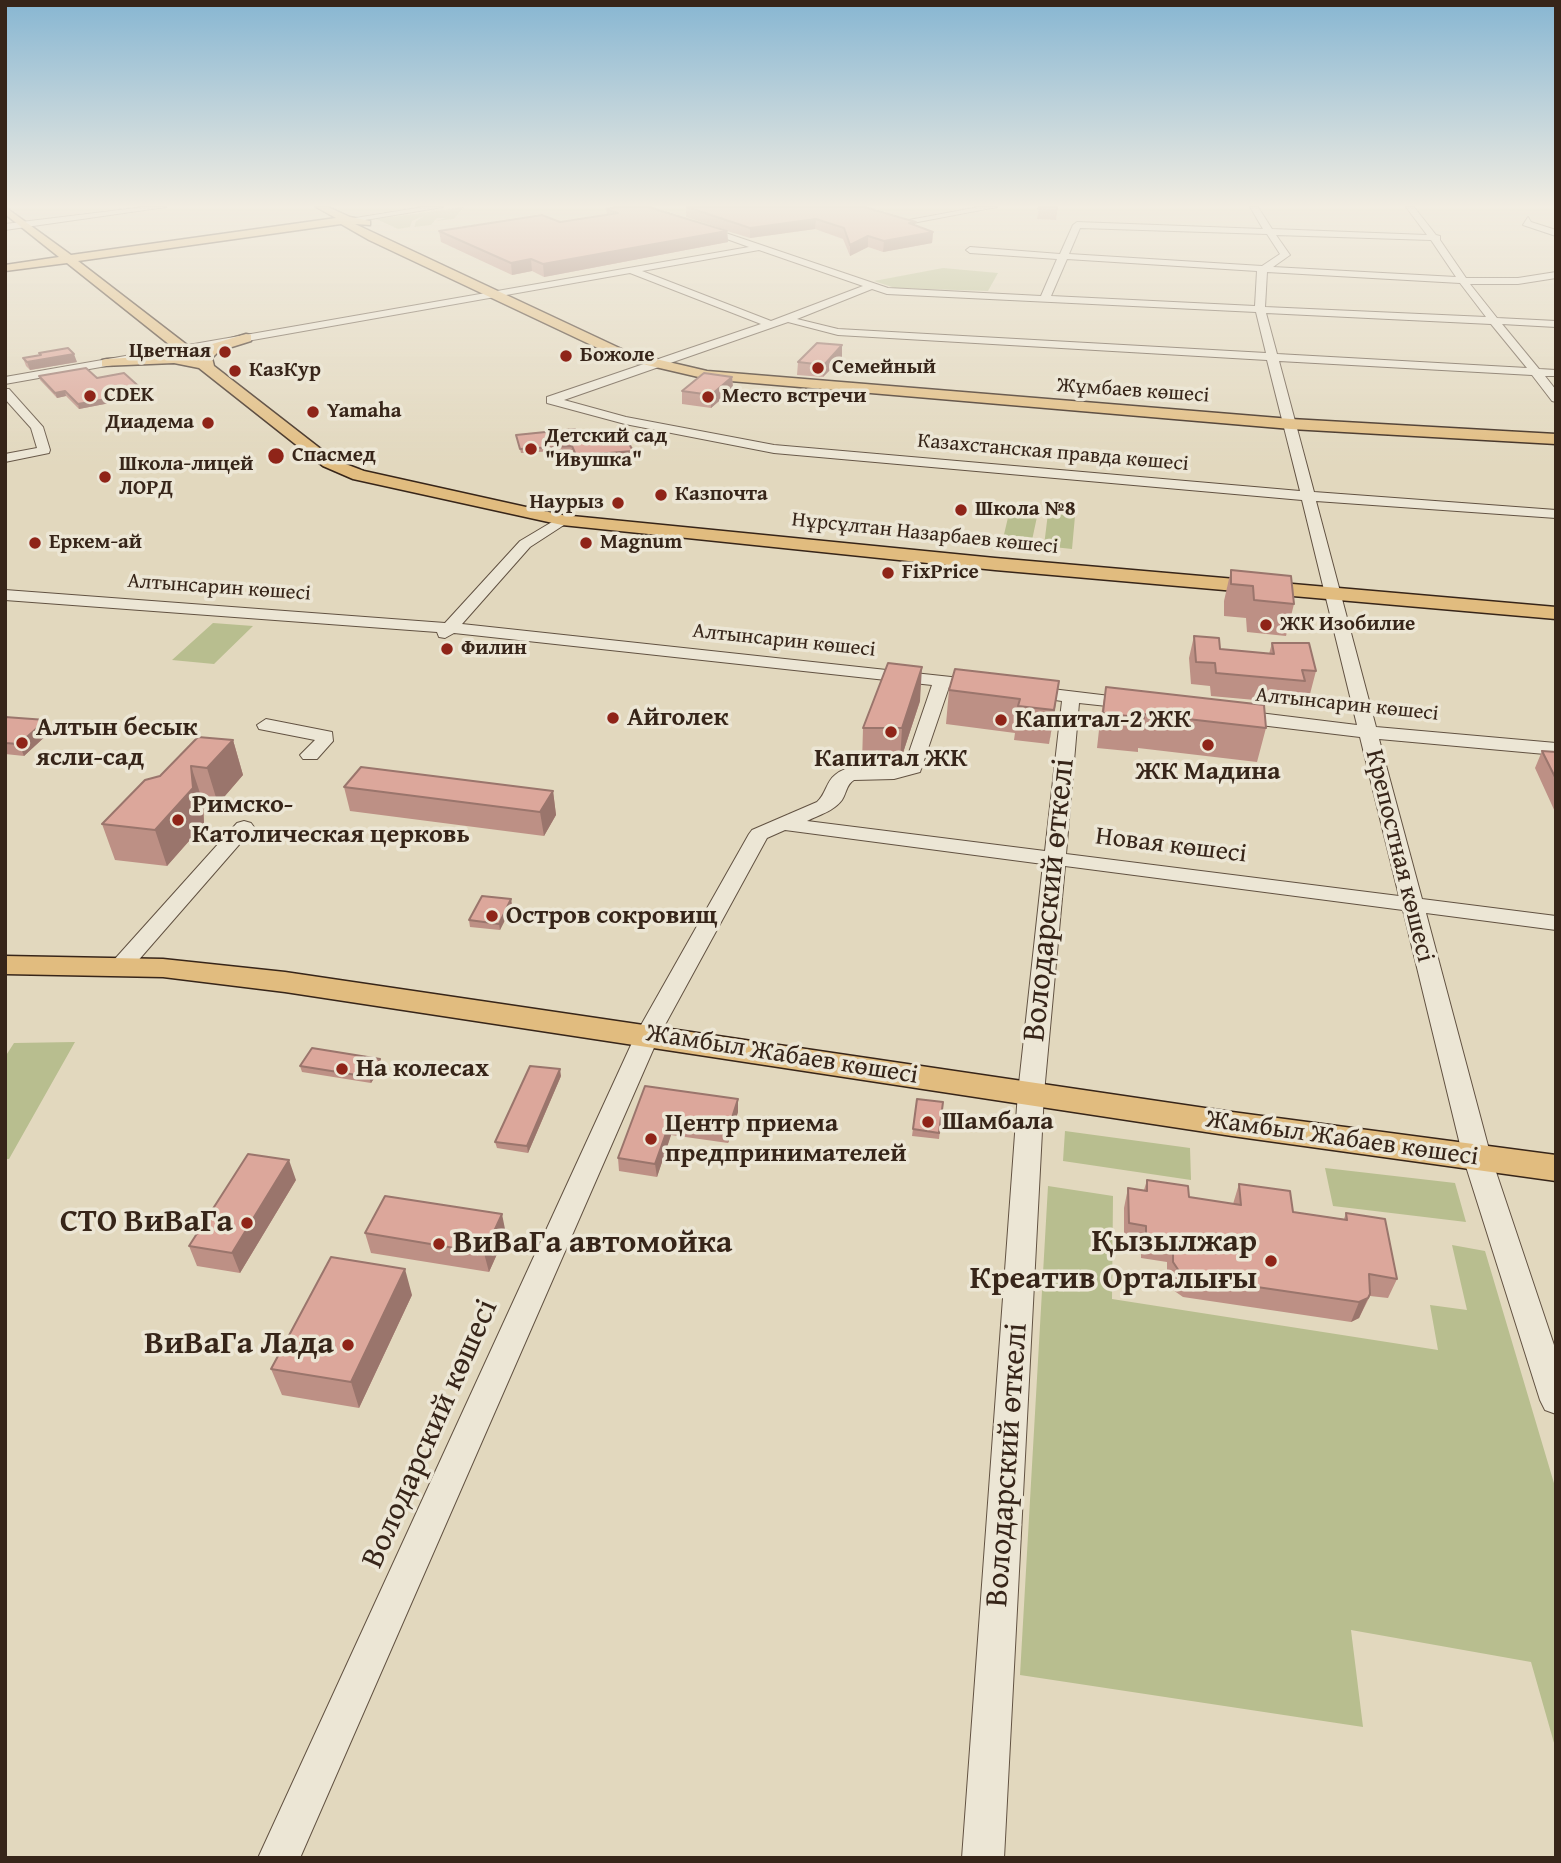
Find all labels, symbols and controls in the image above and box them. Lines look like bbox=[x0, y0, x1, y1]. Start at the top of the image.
place label: Цветная bbox=[129, 339, 211, 365]
place label: Божоле bbox=[580, 343, 655, 369]
marker: Цветная bbox=[217, 344, 233, 360]
marker: Божоле bbox=[558, 348, 574, 364]
place label: Семейный bbox=[832, 355, 936, 381]
place label: КазКур bbox=[249, 358, 321, 384]
marker: Семейный bbox=[810, 360, 826, 376]
marker: КазКур bbox=[227, 363, 243, 379]
street label: Жұмбаев көшесі bbox=[1056, 373, 1210, 409]
place label: CDEK bbox=[104, 383, 154, 409]
place label: Место встречи bbox=[722, 384, 866, 410]
marker: CDEK bbox=[82, 388, 98, 404]
marker: Место встречи bbox=[700, 389, 716, 405]
place label: Yamaha bbox=[327, 399, 401, 425]
marker: Yamaha bbox=[305, 404, 321, 420]
place label: Диадема bbox=[106, 410, 194, 436]
marker: Диадема bbox=[200, 415, 216, 431]
place label: Детский сад "Ивушка" bbox=[545, 424, 667, 474]
street label: Казахстанская правда көшесі bbox=[916, 429, 1190, 477]
marker: Детский сад "Ивушка" bbox=[523, 441, 539, 457]
place label: Спасмед bbox=[292, 443, 376, 469]
marker: Спасмед bbox=[266, 446, 286, 466]
place label: Школа-лицей ЛОРД bbox=[119, 452, 253, 502]
marker: Школа-лицей ЛОРД bbox=[97, 469, 113, 485]
place label: Казпочта bbox=[675, 482, 768, 508]
marker: Казпочта bbox=[653, 487, 669, 503]
place label: Наурыз bbox=[529, 490, 604, 516]
marker: Наурыз bbox=[610, 495, 626, 511]
place label: Школа №8 bbox=[975, 497, 1076, 523]
marker: Школа №8 bbox=[953, 502, 969, 518]
street label: Нұрсұлтан Назарбаев көшесі bbox=[791, 507, 1059, 561]
place label: Еркем-ай bbox=[49, 530, 142, 556]
place label: Magnum bbox=[600, 530, 682, 556]
marker: Еркем-ай bbox=[27, 535, 43, 551]
marker: Magnum bbox=[578, 535, 594, 551]
place label: FixPrice bbox=[902, 560, 979, 586]
marker: FixPrice bbox=[880, 565, 896, 581]
street label: Алтынсарин көшесі bbox=[126, 569, 312, 607]
place label: ЖК Изобилие bbox=[1280, 612, 1415, 638]
marker: ЖК Изобилие bbox=[1258, 617, 1274, 633]
street label: Алтынсарин көшесі bbox=[691, 619, 877, 663]
place label: Филин bbox=[461, 636, 527, 662]
marker: Филин bbox=[439, 641, 455, 657]
street label: Алтынсарин көшесі bbox=[1254, 683, 1440, 727]
place label: Айголек bbox=[627, 702, 728, 734]
place label: Капитал-2 ЖК bbox=[1015, 704, 1191, 736]
marker: Айголек bbox=[605, 710, 621, 726]
place label: Алтын бесык ясли-сад bbox=[36, 712, 197, 774]
marker: Капитал-2 ЖК bbox=[993, 712, 1009, 728]
marker: Капитал ЖК bbox=[883, 724, 899, 740]
marker: Алтын бесык ясли-сад bbox=[14, 735, 30, 751]
marker: ЖК Мадина bbox=[1200, 737, 1216, 753]
place label: Капитал ЖК bbox=[814, 743, 968, 775]
street label: Крепостная көшесі bbox=[1357, 746, 1441, 966]
place label: ЖК Мадина bbox=[1135, 756, 1281, 788]
street label: Володарский өткелі bbox=[1016, 757, 1084, 1043]
place label: Римско- Католическая церковь bbox=[192, 789, 470, 850]
marker: Римско- Католическая церковь bbox=[170, 812, 186, 828]
street label: Новая көшесі bbox=[1094, 821, 1248, 871]
place label: Остров сокровищ bbox=[506, 900, 718, 932]
marker: Остров сокровищ bbox=[484, 908, 500, 924]
street label: Жамбыл Жабаев көшесі bbox=[644, 1018, 920, 1092]
place label: На колесах bbox=[356, 1053, 489, 1085]
marker: На колесах bbox=[334, 1061, 350, 1077]
street label: Жамбыл Жабаев көшесі bbox=[1204, 1104, 1480, 1174]
place label: Шамбала bbox=[942, 1106, 1054, 1138]
place label: Центр приема предпринимателей bbox=[665, 1108, 907, 1170]
marker: Шамбала bbox=[920, 1114, 936, 1130]
marker: Центр приема предпринимателей bbox=[643, 1131, 659, 1147]
place label: СТО ВиВаГа bbox=[60, 1204, 233, 1242]
marker: СТО ВиВаГа bbox=[239, 1215, 255, 1231]
place label: Қызылжар Креатив Орталығы bbox=[970, 1224, 1257, 1299]
place label: ВиВаГа автомойка bbox=[453, 1225, 732, 1263]
marker: ВиВаГа автомойка bbox=[431, 1236, 447, 1252]
marker: Қызылжар Креатив Орталығы bbox=[1263, 1253, 1279, 1269]
street label: Володарский көшесі bbox=[355, 1294, 507, 1574]
street label: Володарский өткелі bbox=[979, 1322, 1037, 1608]
place label: ВиВаГа Лада bbox=[144, 1326, 334, 1364]
marker: ВиВаГа Лада bbox=[340, 1337, 356, 1353]

